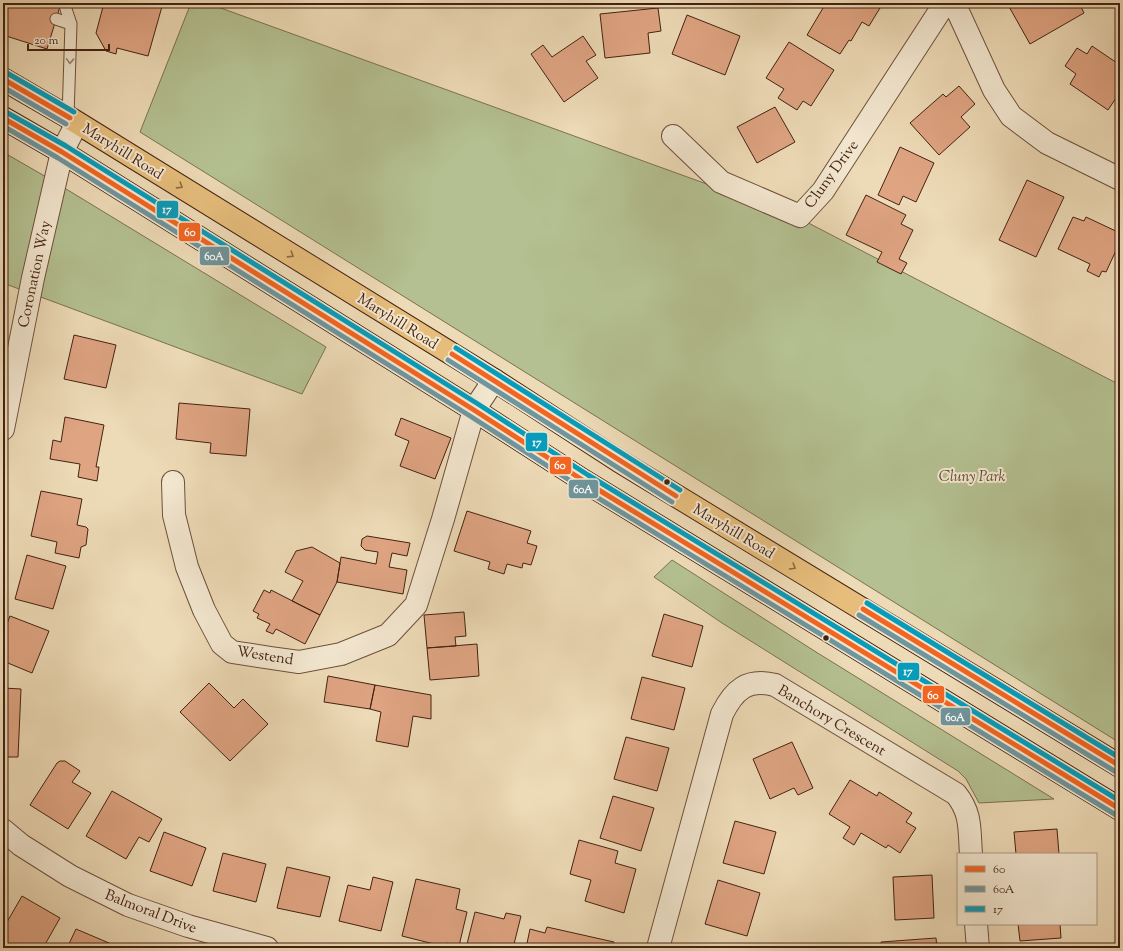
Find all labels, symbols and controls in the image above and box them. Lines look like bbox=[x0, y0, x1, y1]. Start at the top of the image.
scale bar bbox=[28, 26, 109, 52]
text: 20 m bbox=[34, 32, 59, 50]
one-way arrow bbox=[66, 58, 74, 64]
street label: Maryhill Road bbox=[78, 119, 167, 186]
street label: Cluny Drive bbox=[800, 136, 864, 213]
one-way arrow bbox=[176, 182, 183, 189]
line badge: 17 bbox=[156, 200, 179, 219]
text: 17 bbox=[161, 202, 172, 218]
street label: Coronation Way bbox=[14, 218, 57, 330]
line badge: 60 bbox=[178, 222, 201, 242]
text: 60 bbox=[184, 225, 196, 241]
line badge: 60A bbox=[199, 246, 230, 266]
text: 60A bbox=[204, 249, 224, 265]
one-way arrow bbox=[287, 250, 294, 257]
street label: Maryhill Road bbox=[353, 289, 442, 356]
line badge: 17 bbox=[525, 432, 548, 452]
text: 17 bbox=[531, 435, 542, 451]
line badge: 60 bbox=[549, 456, 572, 475]
text: 60 bbox=[554, 458, 566, 474]
park label: Cluny Park bbox=[939, 467, 1006, 488]
unlabelled marker bbox=[662, 477, 672, 487]
line badge: 60A bbox=[568, 479, 599, 499]
text: 60A bbox=[573, 482, 593, 498]
street label: Maryhill Road bbox=[688, 500, 778, 565]
one-way arrow bbox=[789, 562, 796, 570]
unlabelled marker bbox=[821, 633, 831, 643]
street label: Westend bbox=[235, 642, 295, 671]
line badge: 17 bbox=[897, 662, 920, 681]
text: 17 bbox=[902, 664, 913, 680]
street label: Banchory Crescent bbox=[773, 681, 889, 762]
line badge: 60 bbox=[922, 685, 945, 704]
text: 60 bbox=[927, 688, 939, 704]
line badge: 60A bbox=[940, 707, 971, 726]
text: 60A bbox=[945, 710, 965, 726]
legend bbox=[957, 853, 1097, 925]
text: 60 bbox=[993, 861, 1005, 879]
text: 60A bbox=[993, 881, 1015, 899]
street label: Balmoral Drive bbox=[101, 885, 200, 940]
text: 17 bbox=[993, 901, 1003, 919]

